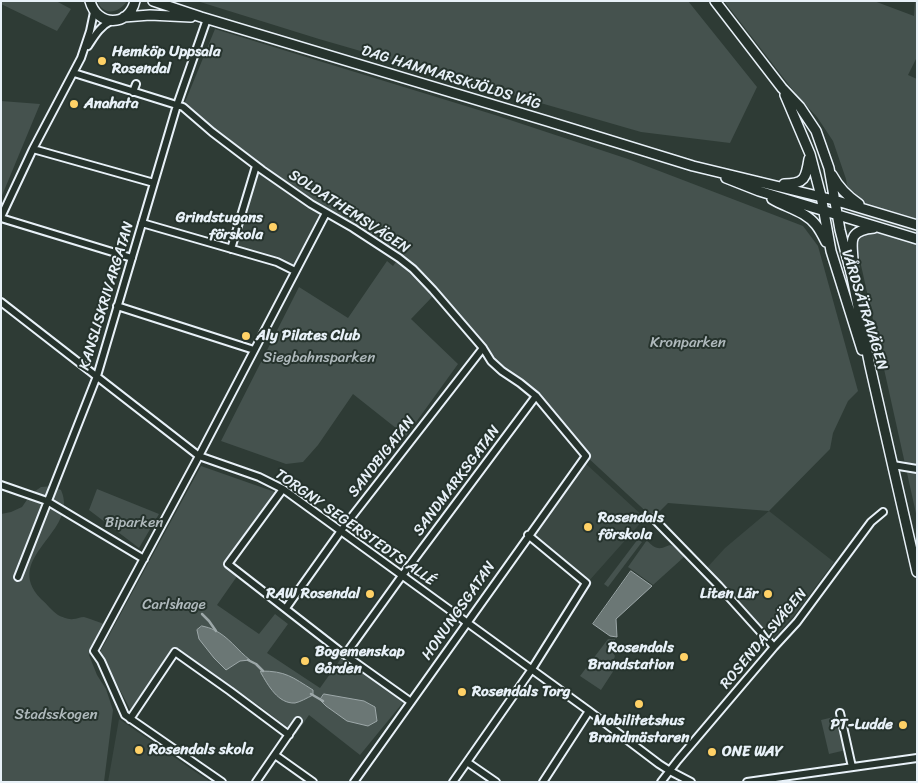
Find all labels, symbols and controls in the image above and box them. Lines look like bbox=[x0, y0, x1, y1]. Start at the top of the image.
street label: DAG HAMMARSKJÖLDS VÄG bbox=[359, 42, 543, 114]
place label: Hemköp Uppsala Rosendal bbox=[112, 43, 221, 78]
marker: Hemköp Uppsala Rosendal bbox=[96, 55, 108, 67]
place label: Anahata bbox=[84, 95, 138, 113]
marker: Anahata bbox=[68, 98, 80, 110]
street label: SOLDATHEMSVÄGEN bbox=[285, 166, 413, 258]
place label: Grindstugans förskola bbox=[176, 209, 263, 244]
street label: KANSLISKRIVARGATAN bbox=[76, 220, 138, 372]
marker: Grindstugans förskola bbox=[267, 221, 279, 233]
street label: VÅRDSÄTRAVÄGEN bbox=[837, 247, 891, 373]
place label: Aly Pilates Club bbox=[256, 327, 360, 345]
marker: Aly Pilates Club bbox=[240, 330, 252, 342]
park label: Kronparken bbox=[650, 334, 726, 352]
park label: Siegbahnsparken bbox=[263, 349, 375, 367]
street label: SANDBIGATAN bbox=[345, 413, 419, 501]
street label: SANDMARKSGATAN bbox=[410, 422, 504, 540]
street label: TORGNY SEGERSTEDTS ALLÉ bbox=[271, 466, 439, 590]
place label: Rosendals förskola bbox=[598, 509, 664, 544]
park label: Biparken bbox=[105, 514, 163, 532]
marker: Rosendals förskola bbox=[582, 521, 594, 533]
street label: HONUNGSGATAN bbox=[418, 558, 500, 664]
place label: RAW Rosendal bbox=[266, 585, 360, 603]
place label: Liten Lär bbox=[700, 585, 758, 603]
street label: ROSENDALSVÄGEN bbox=[717, 585, 811, 693]
marker: RAW Rosendal bbox=[364, 588, 376, 600]
marker: Liten Lär bbox=[762, 588, 774, 600]
park label: Carlshage bbox=[142, 596, 206, 614]
place label: Rosendals Brandstation bbox=[588, 639, 674, 674]
place label: Bogemenskap Gården bbox=[315, 643, 405, 678]
marker: Rosendals Brandstation bbox=[678, 651, 690, 663]
marker: Bogemenskap Gården bbox=[299, 655, 311, 667]
place label: Rosendals Torg bbox=[472, 683, 570, 701]
marker: Rosendals Torg bbox=[456, 686, 468, 698]
marker: Mobilitetshus Brandmästaren bbox=[633, 698, 645, 710]
park label: Stadsskogen bbox=[15, 706, 97, 724]
place label: Mobilitetshus Brandmästaren bbox=[589, 712, 689, 747]
place label: PT-Ludde bbox=[830, 716, 893, 734]
marker: PT-Ludde bbox=[897, 719, 909, 731]
place label: Rosendals skola bbox=[149, 741, 253, 759]
place label: ONE WAY bbox=[722, 743, 783, 761]
marker: Rosendals skola bbox=[133, 744, 145, 756]
marker: ONE WAY bbox=[706, 746, 718, 758]

